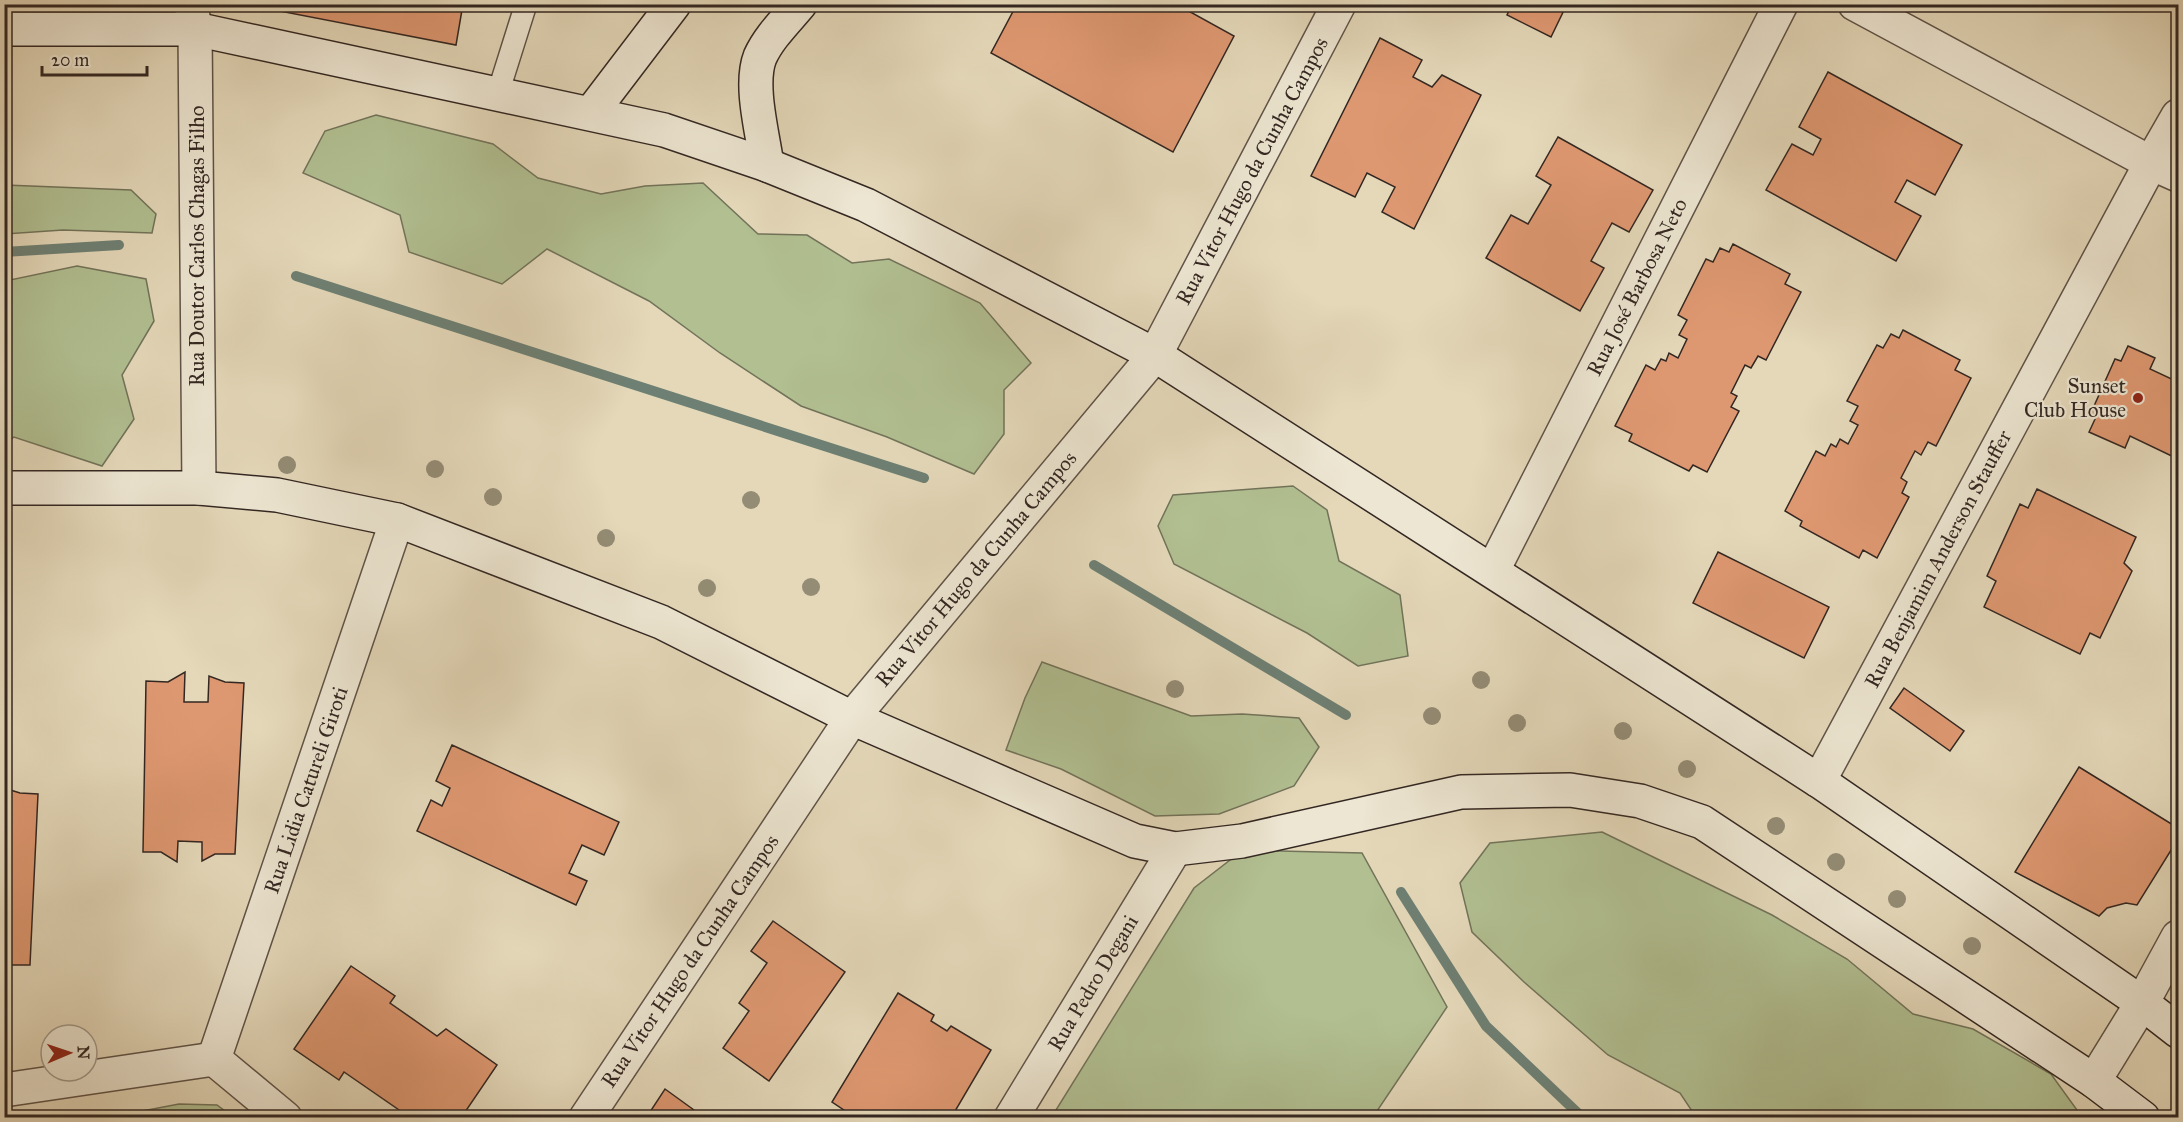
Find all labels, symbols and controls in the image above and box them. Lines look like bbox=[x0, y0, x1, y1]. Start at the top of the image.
street label: Rua Vitor Hugo da Cunha Campos bbox=[1170, 33, 1334, 309]
scale bar bbox=[42, 39, 147, 77]
text: 20 m bbox=[51, 49, 89, 71]
street label: Rua Doutor Carlos Chagas Filho bbox=[184, 105, 210, 386]
street label: Rua José Barbosa Neto bbox=[1581, 194, 1693, 380]
place label: Sunset Club House bbox=[2024, 373, 2127, 423]
marker: Sunset Club House bbox=[2131, 391, 2145, 405]
street label: Rua Benjamim Anderson Stauffer bbox=[1859, 425, 2017, 692]
street label: Rua Vitor Hugo da Cunha Campos bbox=[870, 446, 1082, 692]
street label: Rua Lidia Catureli Giroti bbox=[258, 683, 354, 897]
street label: Rua Vitor Hugo da Cunha Campos bbox=[595, 829, 785, 1093]
street label: Rua Pedro Degani bbox=[1042, 910, 1144, 1056]
north arrow bbox=[39, 1023, 99, 1083]
text: N bbox=[74, 1045, 93, 1060]

